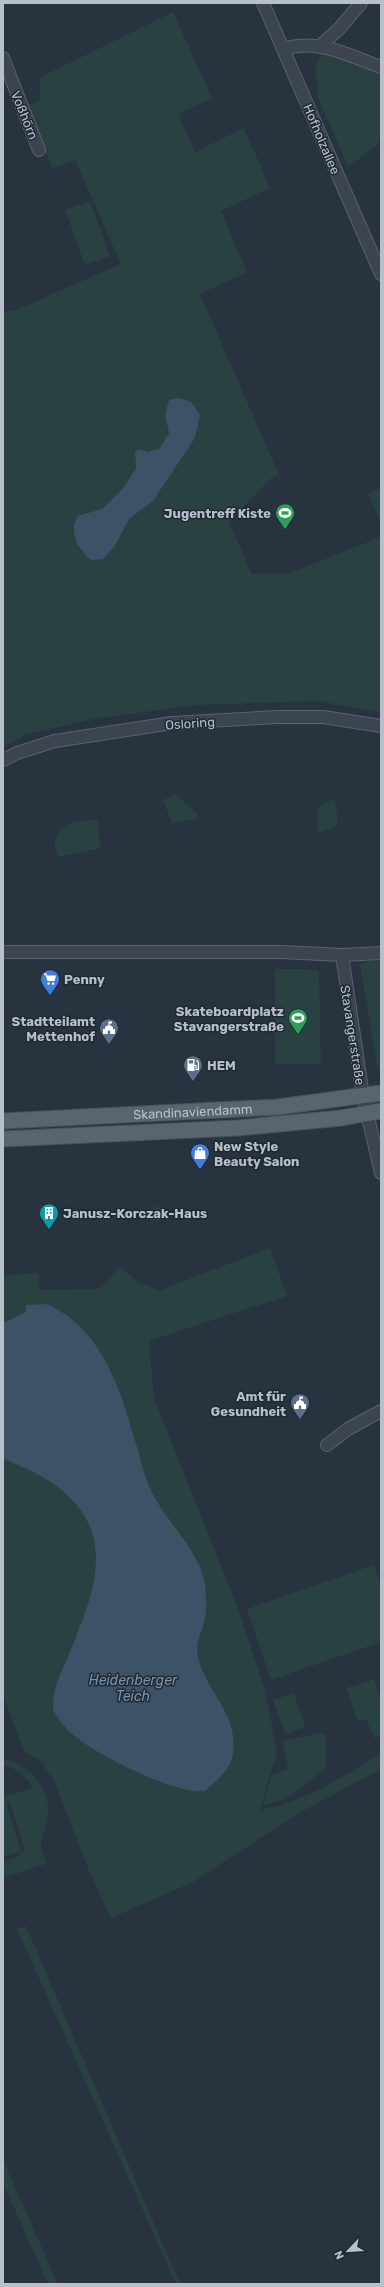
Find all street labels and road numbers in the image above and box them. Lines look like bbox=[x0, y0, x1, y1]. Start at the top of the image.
street label: Voßhörn bbox=[8, 89, 41, 142]
street label: Hofholzallee bbox=[300, 102, 343, 177]
street label: Osloring bbox=[165, 714, 215, 734]
street label: Stavangerstraße bbox=[336, 984, 368, 1086]
street label: Skandinaviendamm bbox=[133, 1101, 253, 1122]

